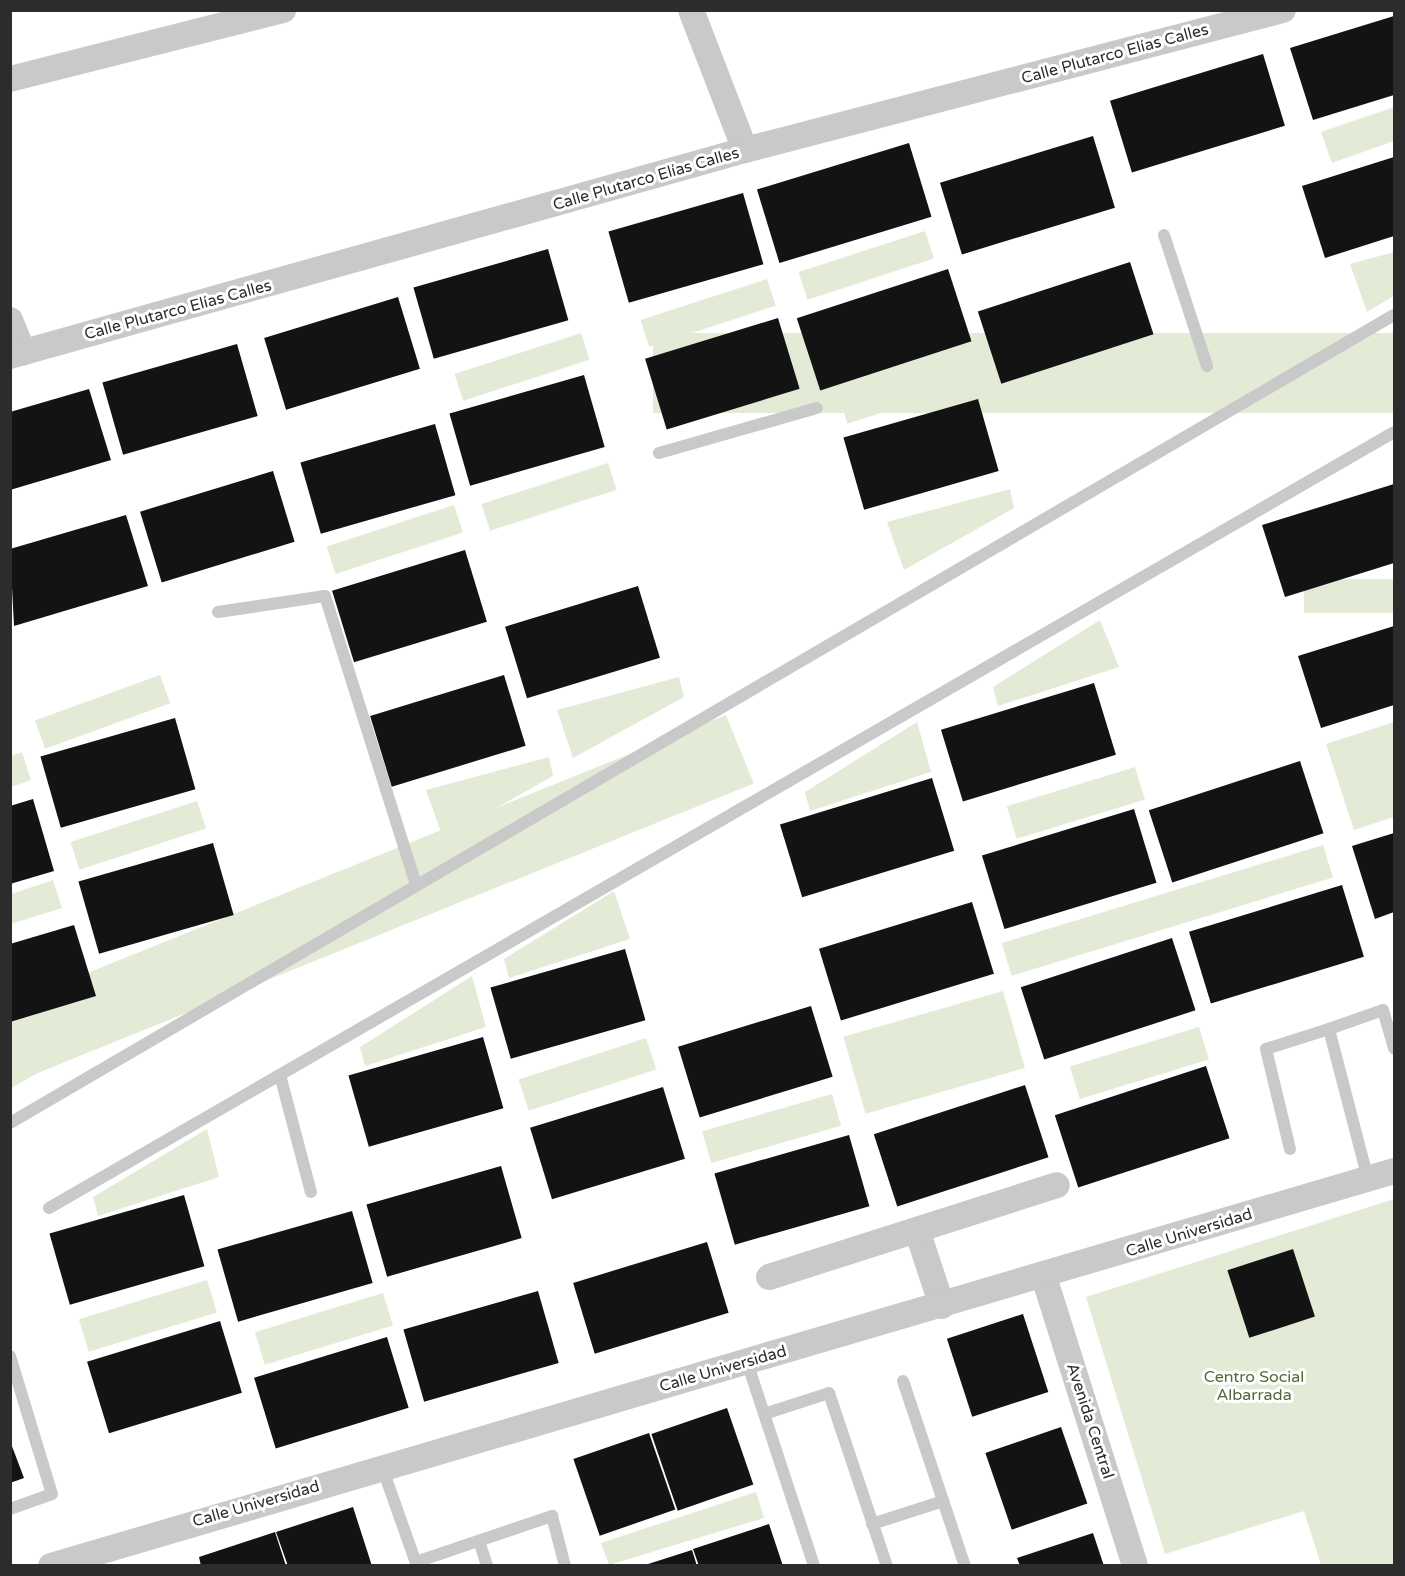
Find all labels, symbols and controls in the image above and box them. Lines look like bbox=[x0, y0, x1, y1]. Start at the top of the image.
street label: Calle Plutarco Elías Calles bbox=[1019, 20, 1211, 88]
street label: Calle Plutarco Elías Calles bbox=[551, 143, 741, 215]
street label: Calle Plutarco Elías Calles bbox=[82, 276, 274, 344]
street label: Calle Universidad bbox=[1123, 1205, 1255, 1261]
street label: Calle Universidad bbox=[657, 1342, 789, 1396]
street label: Avenida Central bbox=[1062, 1361, 1118, 1481]
park label: Centro Social Albarrada bbox=[1204, 1367, 1304, 1405]
street label: Calle Universidad bbox=[190, 1477, 322, 1531]

